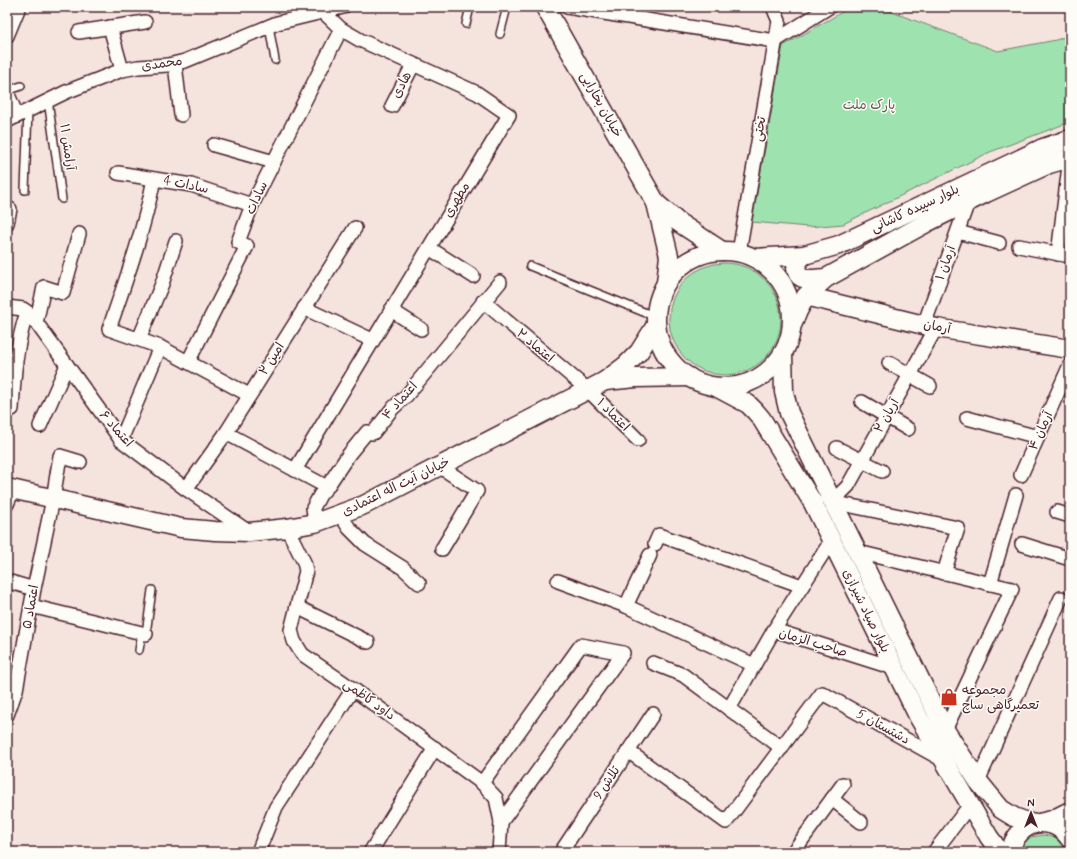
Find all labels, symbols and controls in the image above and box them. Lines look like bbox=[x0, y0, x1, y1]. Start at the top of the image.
street label: محمدی bbox=[140, 53, 184, 75]
street label: هادی bbox=[388, 69, 416, 101]
street label: خیابان بخارایی bbox=[576, 69, 626, 141]
park label: پارک ملت bbox=[843, 97, 896, 114]
street label: تختی bbox=[749, 115, 771, 143]
street label: آرامش ۱۱ bbox=[55, 123, 79, 172]
street label: سادات 4 bbox=[162, 172, 210, 198]
street label: سادات bbox=[242, 179, 272, 217]
street label: مطهری bbox=[440, 179, 474, 221]
street label: بلوار سپیده کاشانی bbox=[868, 181, 962, 237]
street label: آرمان ۱ bbox=[932, 243, 960, 283]
street label: آرمان bbox=[922, 316, 953, 338]
street label: اعتماد ۲ bbox=[513, 325, 557, 367]
street label: امین ۲ bbox=[255, 339, 289, 379]
street label: اعتماد ۴ bbox=[378, 378, 422, 424]
street label: اعتماد ۱ bbox=[593, 395, 633, 435]
street label: آریان ۲ bbox=[871, 395, 904, 436]
street label: اعتماد ۶ bbox=[95, 407, 137, 451]
street label: آرمان ۴ bbox=[1025, 408, 1057, 453]
street label: خیابان آیت اله اعتمادی bbox=[339, 453, 453, 521]
street label: بلوار صیاد شیرازی bbox=[838, 566, 894, 656]
street label: اعتماد ۵ bbox=[19, 584, 43, 630]
street label: صاحب الزمان bbox=[777, 625, 849, 661]
street label: داود کاظمی bbox=[340, 675, 398, 725]
place label: مجموعه تعمیرگاهی ساچ bbox=[962, 682, 1039, 714]
shop icon: مجموعه تعمیرگاهی ساچ bbox=[939, 687, 959, 707]
street label: دشتستان 5 bbox=[853, 705, 913, 749]
street label: تلاش 9 bbox=[590, 763, 624, 803]
north arrow bbox=[1011, 793, 1051, 833]
text: N bbox=[1027, 797, 1035, 811]

